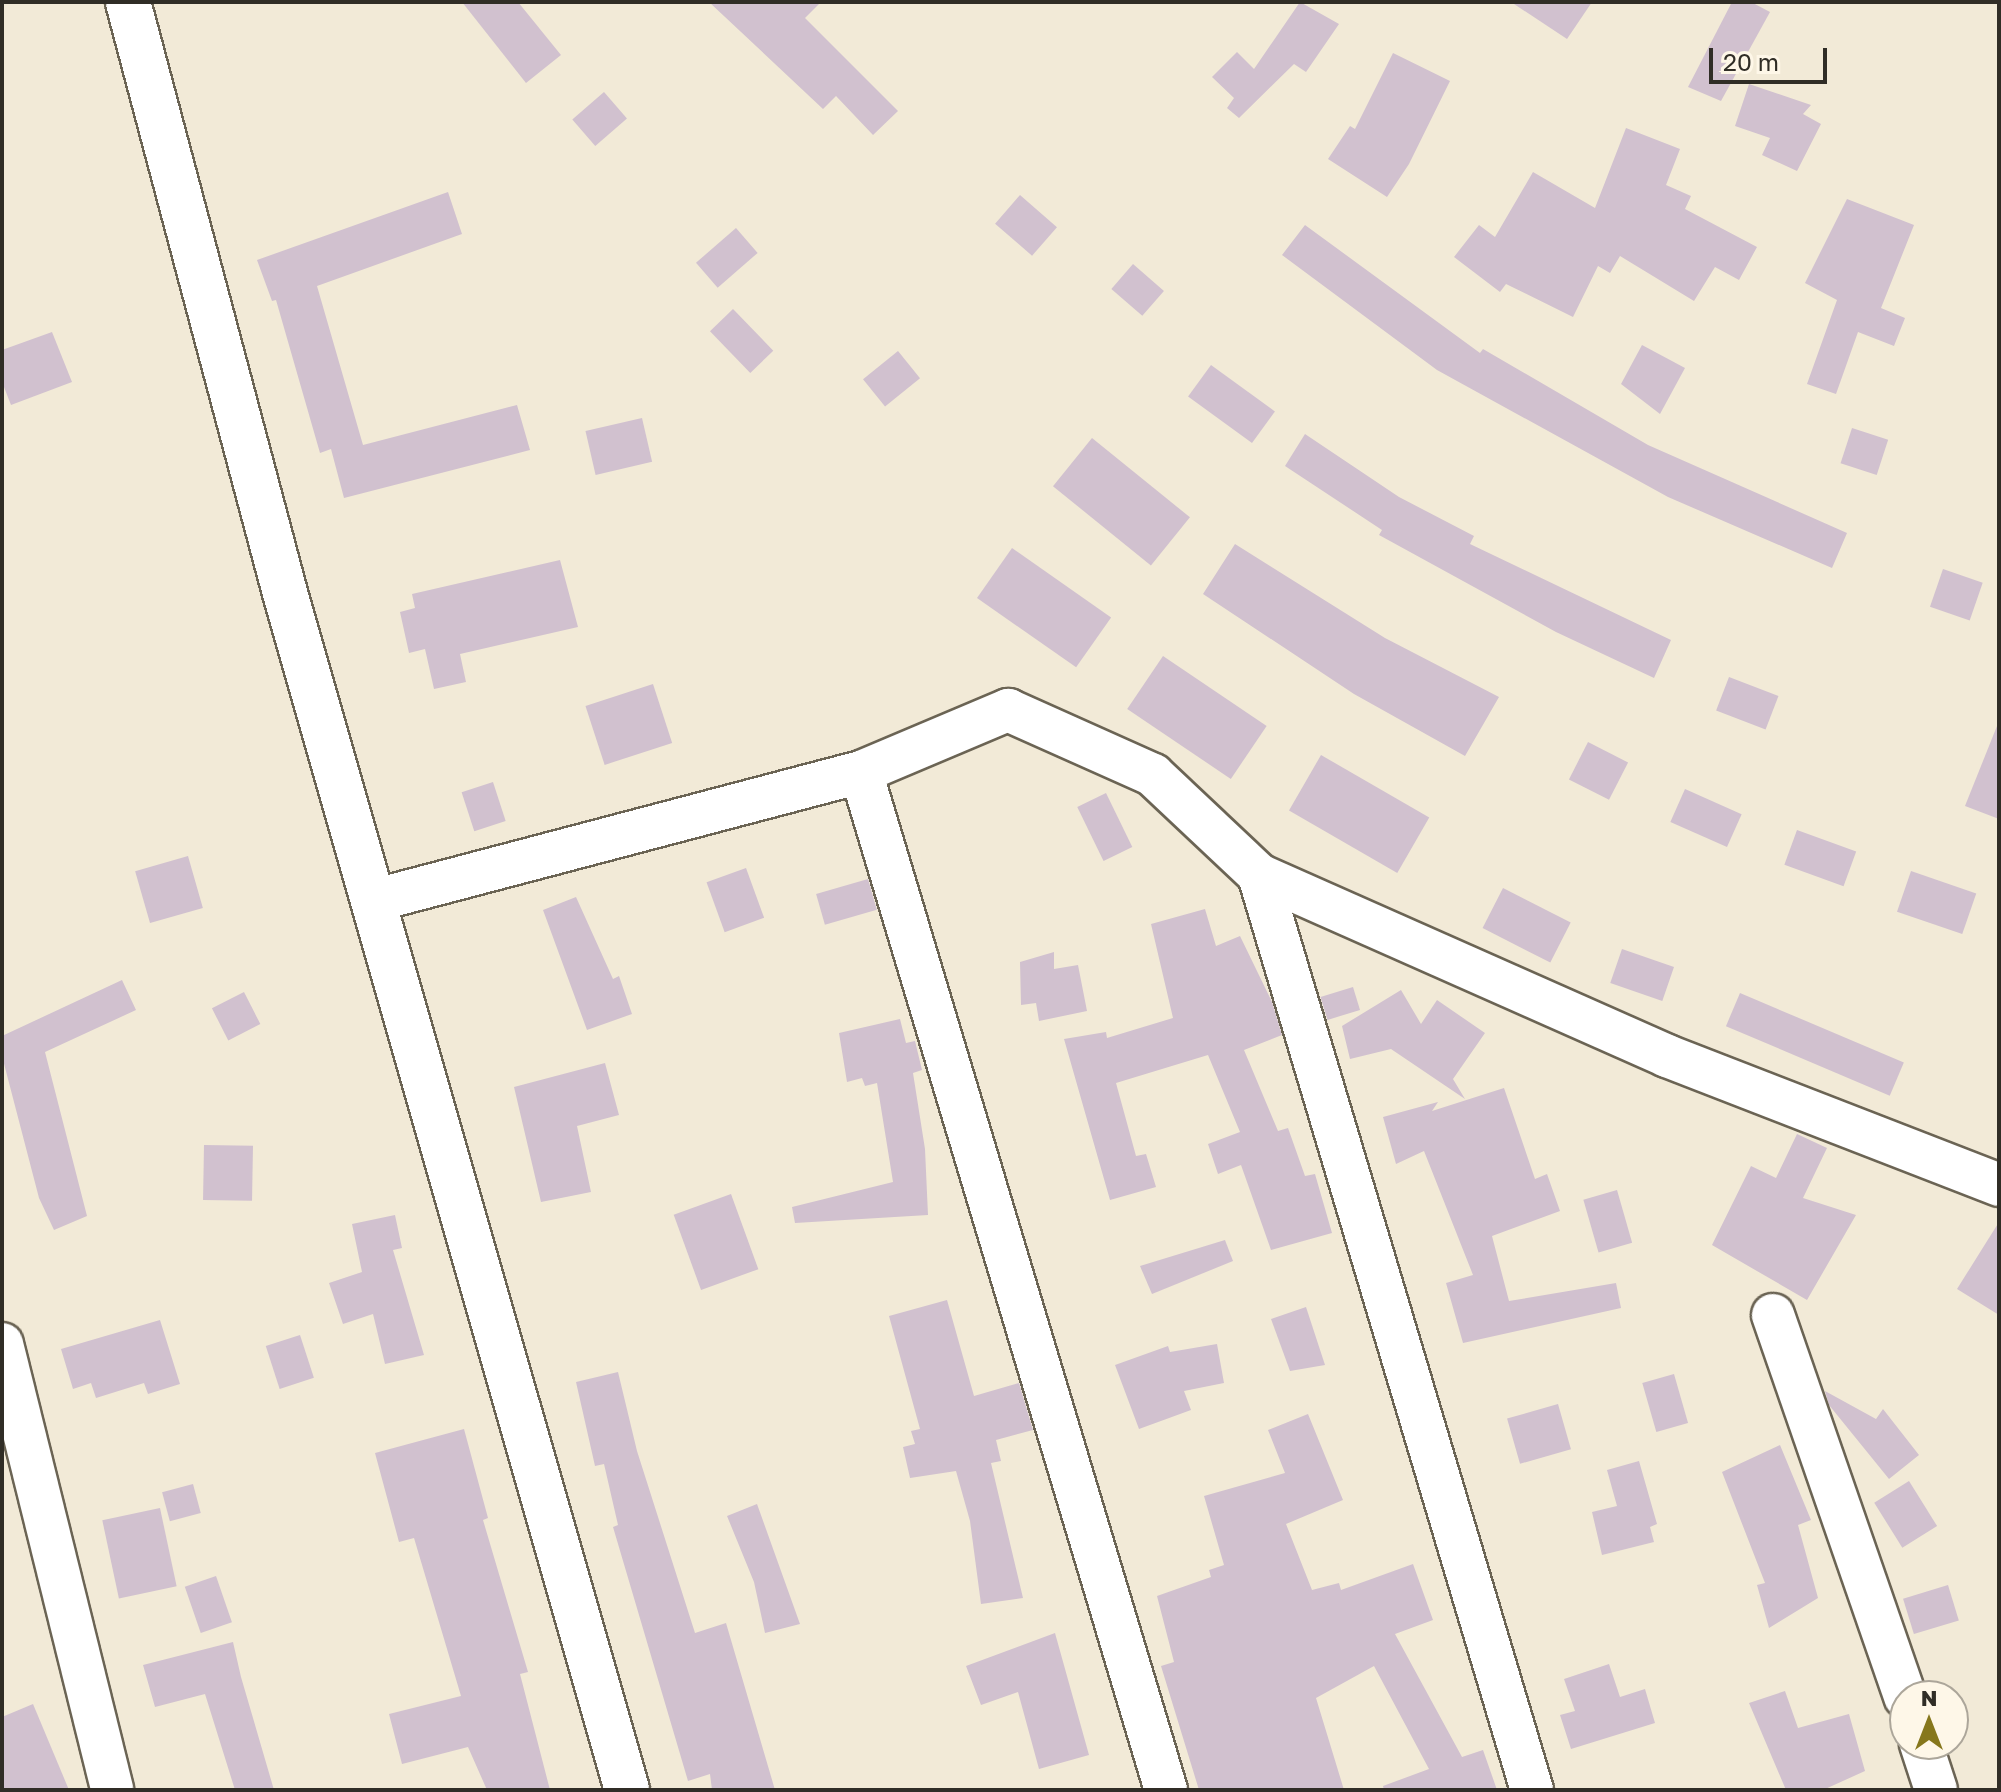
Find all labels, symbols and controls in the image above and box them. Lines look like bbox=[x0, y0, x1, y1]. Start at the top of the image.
scale bar bbox=[1713, 32, 1831, 82]
text: 20 m bbox=[1723, 47, 1779, 76]
north arrow bbox=[1889, 1680, 1969, 1760]
text: N bbox=[1921, 1684, 1937, 1711]

